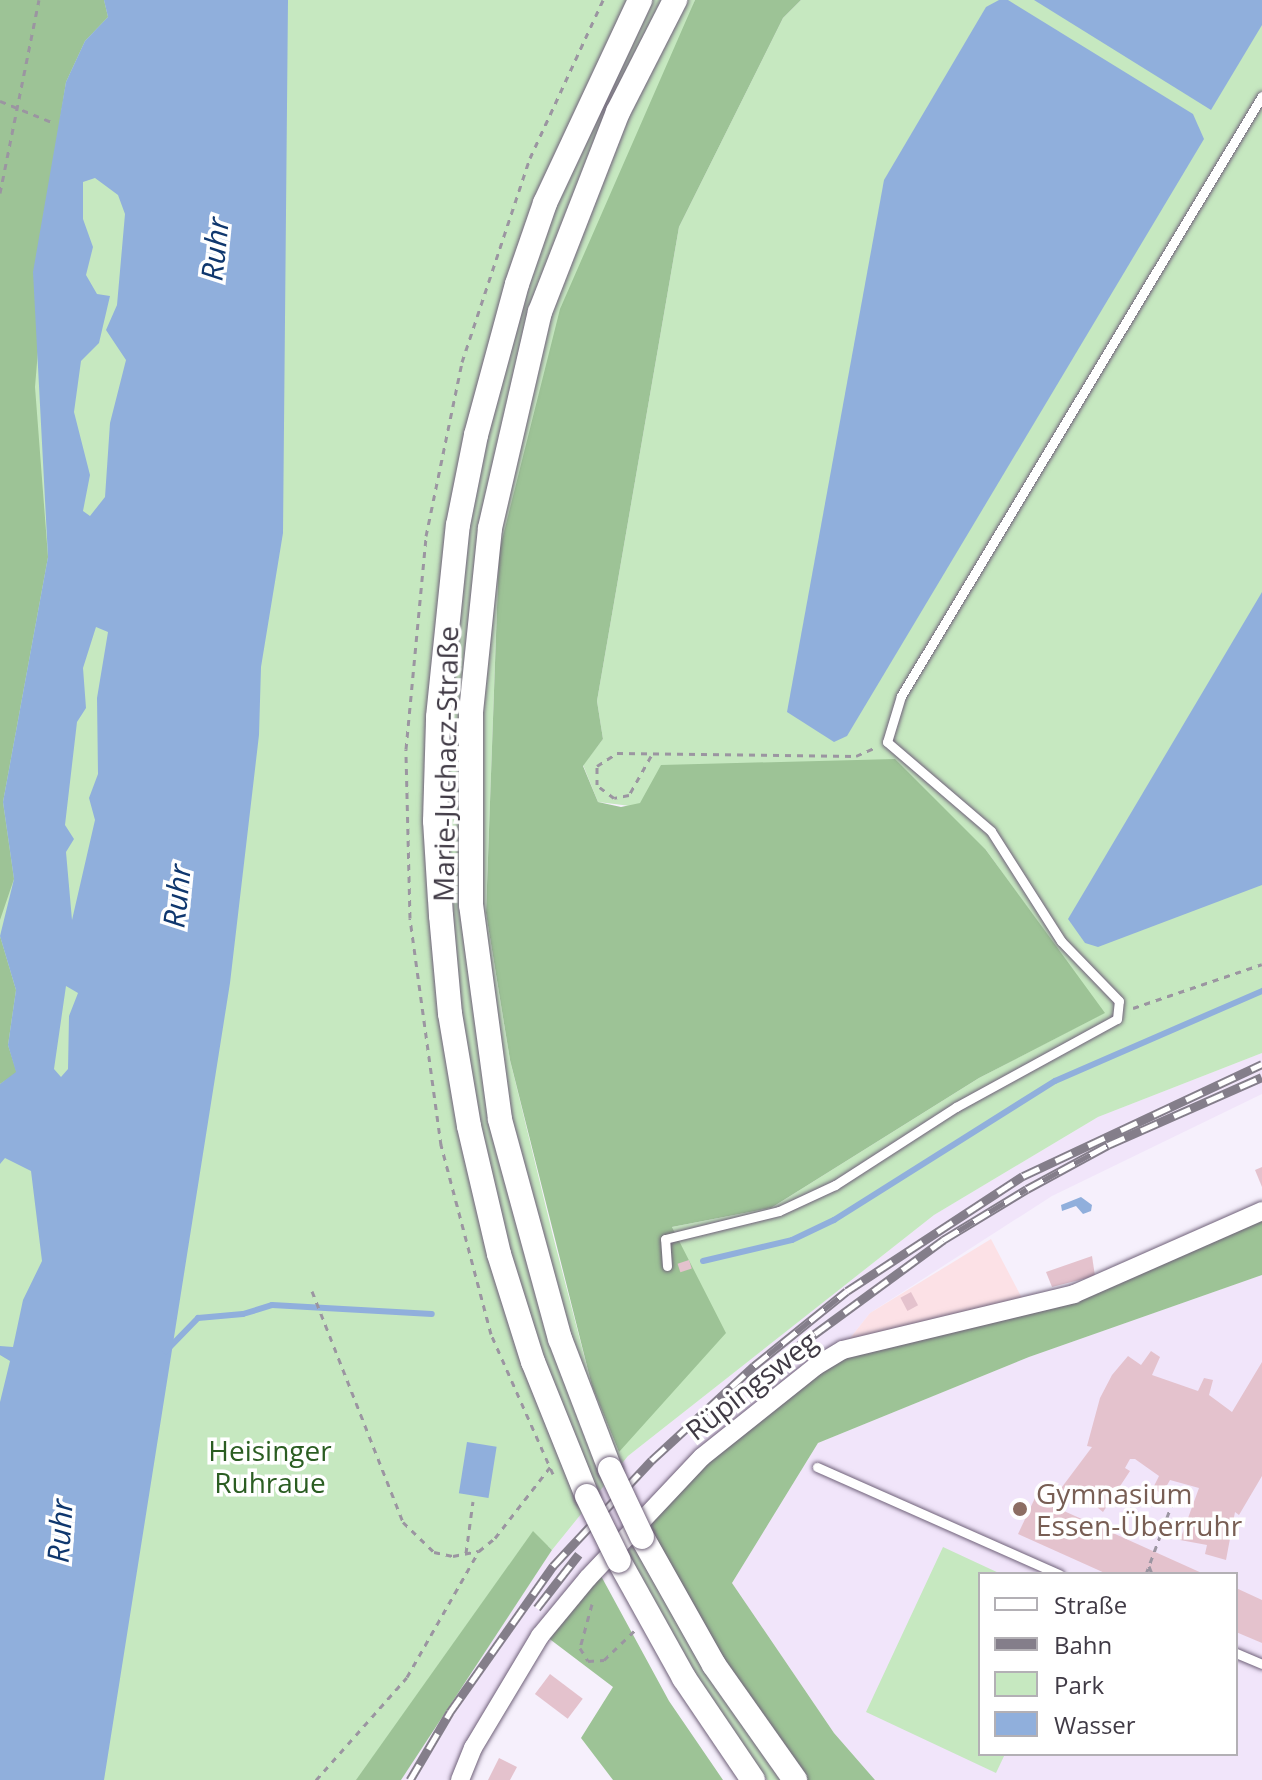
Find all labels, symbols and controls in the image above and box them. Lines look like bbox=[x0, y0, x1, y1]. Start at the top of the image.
water label: Ruhr bbox=[194, 216, 236, 282]
street label: Marie-Juchacz-Straße bbox=[426, 626, 464, 902]
water label: Ruhr bbox=[156, 863, 198, 929]
street label: Rüpingsweg bbox=[679, 1323, 823, 1447]
park label: Heisinger Ruhraue bbox=[208, 1433, 332, 1499]
place label: Gymnasium Essen-Überruhr bbox=[1036, 1476, 1242, 1542]
water label: Ruhr bbox=[40, 1498, 80, 1564]
marker: Gymnasium Essen-Überruhr bbox=[1011, 1500, 1029, 1518]
legend bbox=[978, 1572, 1238, 1756]
text: Straße bbox=[1054, 1588, 1127, 1621]
text: Bahn bbox=[1054, 1628, 1112, 1661]
text: Park bbox=[1054, 1668, 1104, 1701]
text: Wasser bbox=[1054, 1708, 1136, 1741]

